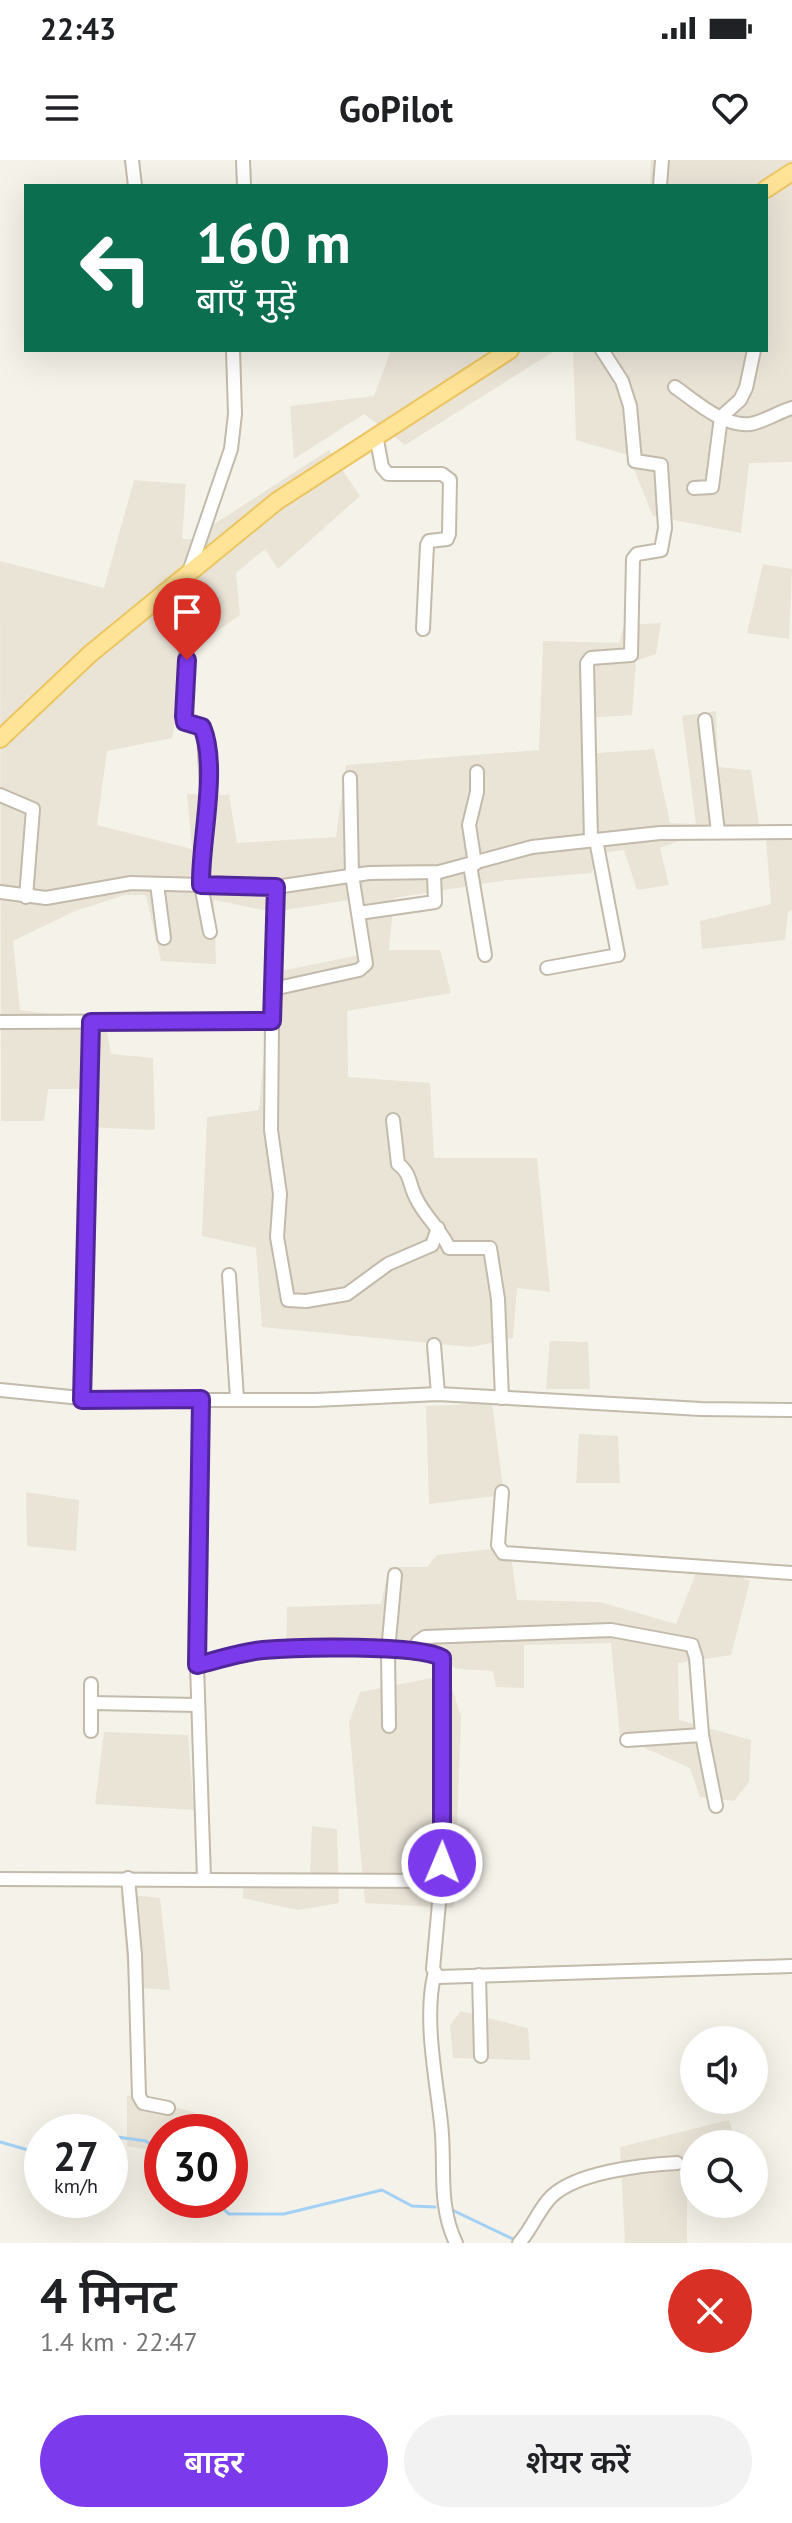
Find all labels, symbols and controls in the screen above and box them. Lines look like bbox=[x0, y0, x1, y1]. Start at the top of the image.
text: 22:43 bbox=[40, 9, 116, 48]
text: GoPilot bbox=[339, 85, 453, 132]
icon: menu bbox=[40, 86, 84, 130]
icon: heart bbox=[708, 86, 752, 130]
text: 160 m bbox=[196, 206, 351, 278]
icon: left bbox=[64, 216, 168, 320]
text: बाएँ मुड़ें bbox=[196, 276, 296, 323]
pin bbox=[153, 578, 221, 660]
icon: arrive bbox=[165, 590, 209, 634]
position arrow bbox=[400, 1821, 484, 1905]
map controls bbox=[680, 2026, 768, 2218]
button: sound bbox=[680, 2026, 768, 2114]
speed limit sign: 30 bbox=[144, 2114, 248, 2218]
text: 27 bbox=[53, 2130, 99, 2182]
button: search bbox=[680, 2130, 768, 2218]
text: km/h bbox=[54, 2173, 98, 2199]
text: 4 मिनट bbox=[40, 2264, 177, 2326]
button: close bbox=[668, 2269, 752, 2353]
text: 1.4 km · 22:47 bbox=[40, 2325, 198, 2358]
button: बाहर bbox=[40, 2415, 388, 2507]
button: शेयर करें bbox=[404, 2415, 752, 2507]

